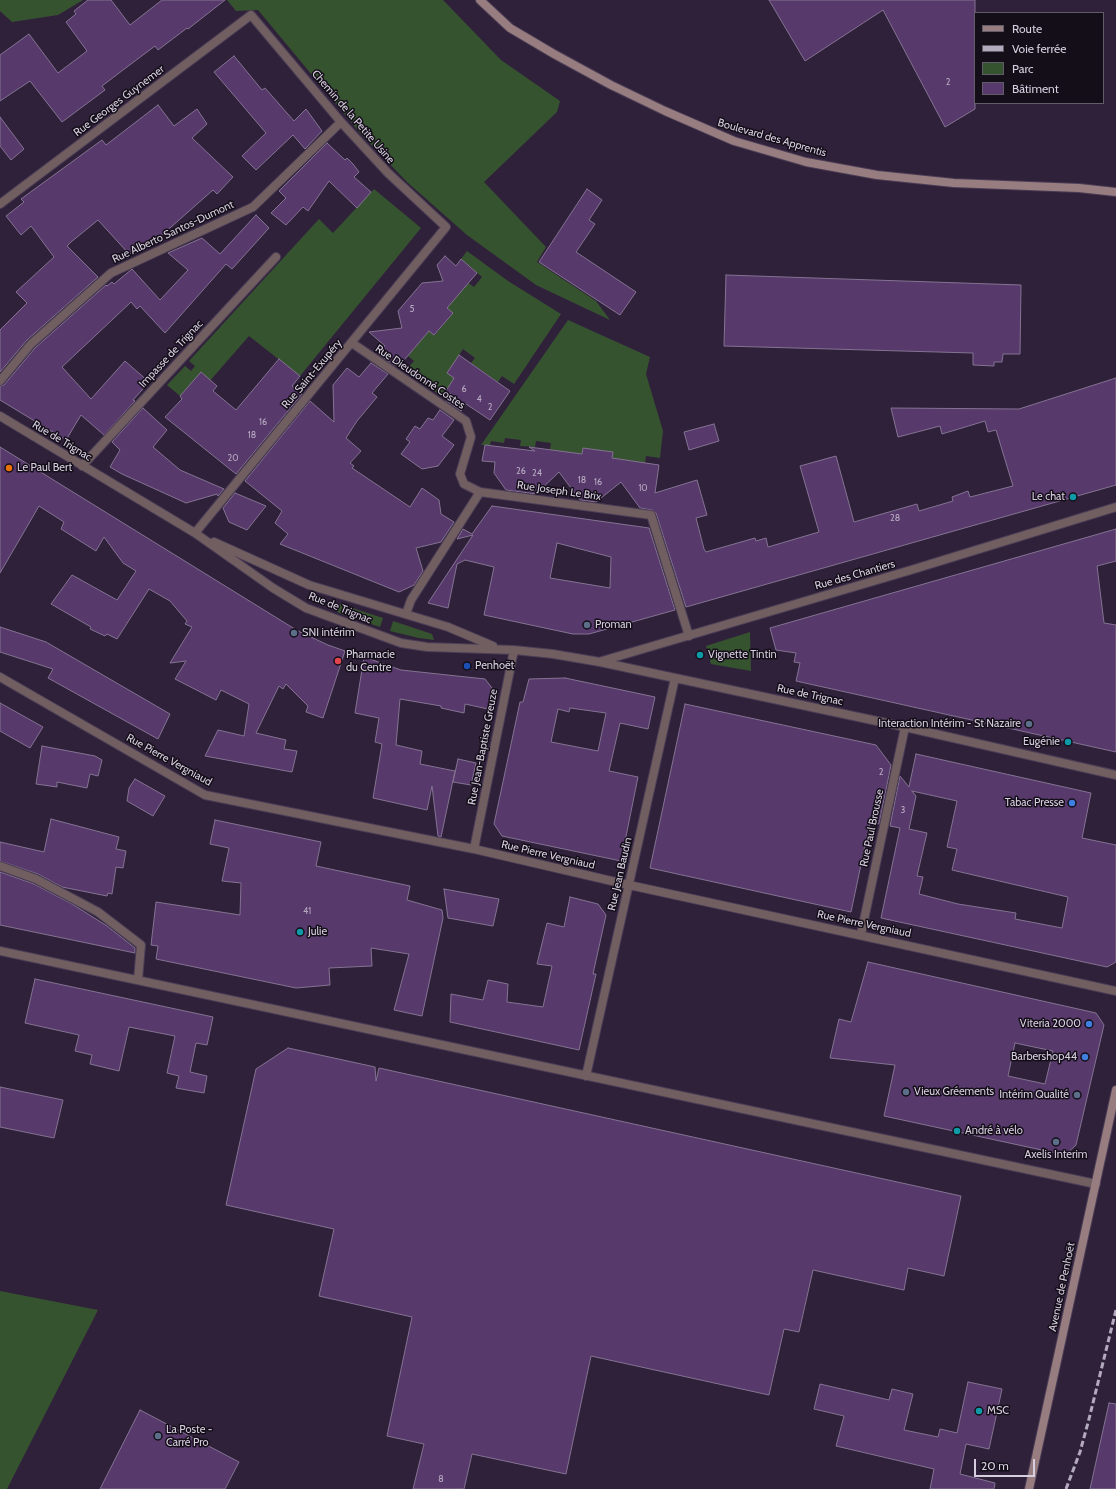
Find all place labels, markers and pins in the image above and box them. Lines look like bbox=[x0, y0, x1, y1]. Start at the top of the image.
place label: Le Paul Bert bbox=[17, 461, 72, 475]
marker: Le Paul Bert bbox=[4, 463, 14, 473]
place label: Le chat bbox=[1032, 490, 1065, 504]
marker: Le chat bbox=[1068, 492, 1078, 502]
place label: Proman bbox=[595, 618, 632, 632]
marker: Proman bbox=[582, 620, 592, 630]
place label: SNI intérim bbox=[302, 626, 355, 640]
marker: SNI intérim bbox=[289, 628, 299, 638]
place label: Pharmacie du Centre bbox=[346, 648, 395, 674]
place label: Vignette Tintin bbox=[708, 648, 777, 662]
marker: Vignette Tintin bbox=[695, 650, 705, 660]
marker: Pharmacie du Centre bbox=[333, 656, 343, 666]
place label: Penhoët bbox=[475, 659, 514, 673]
marker: Penhoët bbox=[462, 661, 472, 671]
place label: Interaction Intérim - St Nazaire bbox=[878, 717, 1021, 731]
marker: Interaction Intérim - St Nazaire bbox=[1024, 719, 1034, 729]
place label: Eugénie bbox=[1023, 735, 1060, 749]
marker: Eugénie bbox=[1063, 737, 1073, 747]
place label: Tabac Presse bbox=[1005, 796, 1064, 810]
marker: Tabac Presse bbox=[1067, 798, 1077, 808]
place label: Julie bbox=[308, 925, 327, 939]
marker: Julie bbox=[295, 927, 305, 937]
place label: Viteria 2000 bbox=[1020, 1017, 1081, 1031]
marker: Viteria 2000 bbox=[1084, 1019, 1094, 1029]
place label: Barbershop44 bbox=[1011, 1050, 1077, 1064]
marker: Barbershop44 bbox=[1080, 1052, 1090, 1062]
place label: Vieux Gréements bbox=[914, 1085, 994, 1099]
marker: Vieux Gréements bbox=[901, 1087, 911, 1097]
place label: Intérim Qualité bbox=[999, 1088, 1069, 1102]
marker: Intérim Qualité bbox=[1072, 1090, 1082, 1100]
place label: André à vélo bbox=[965, 1124, 1023, 1138]
marker: André à vélo bbox=[952, 1126, 962, 1136]
marker: Axelis Interim bbox=[1051, 1137, 1061, 1147]
place label: Axelis Interim bbox=[1025, 1148, 1087, 1162]
place label: MSC bbox=[987, 1404, 1009, 1418]
marker: MSC bbox=[974, 1406, 984, 1416]
place label: La Poste - Carré Pro bbox=[166, 1423, 212, 1449]
marker: La Poste - Carré Pro bbox=[153, 1431, 163, 1441]

